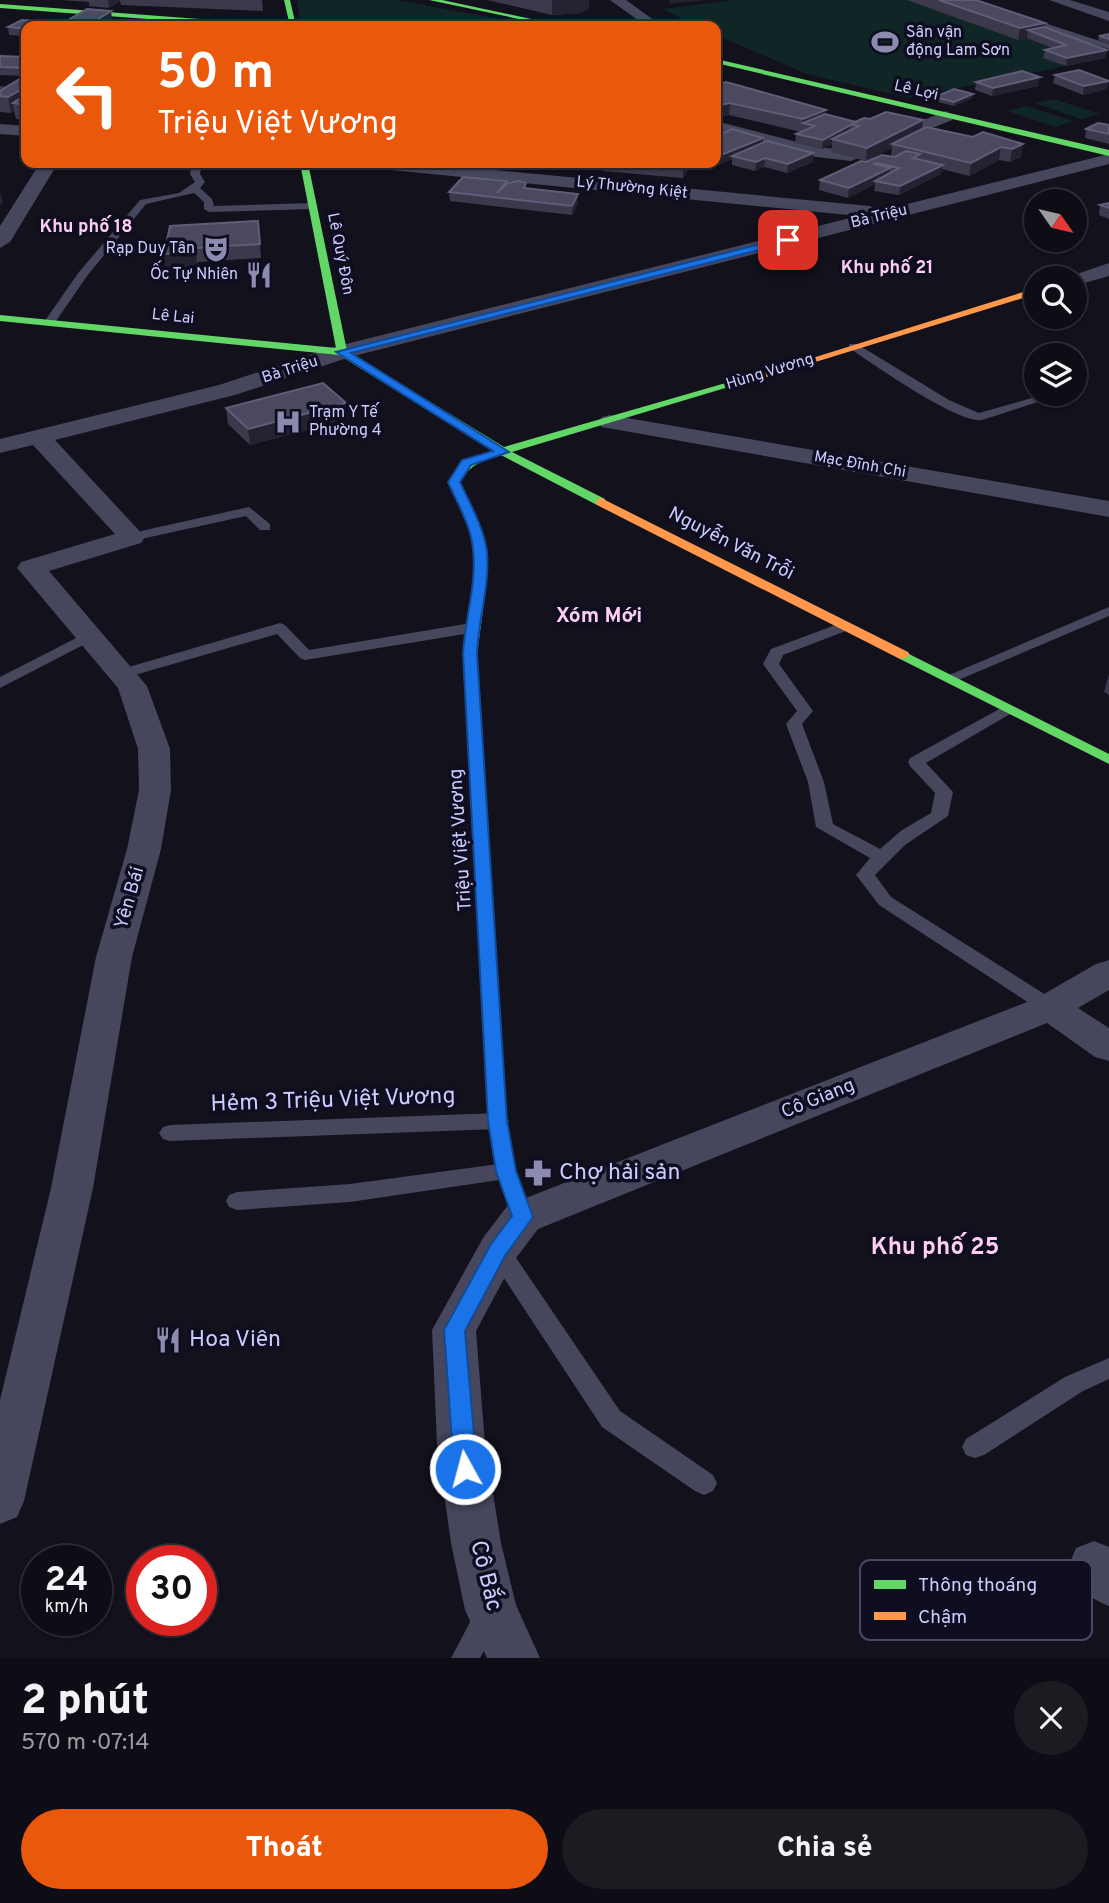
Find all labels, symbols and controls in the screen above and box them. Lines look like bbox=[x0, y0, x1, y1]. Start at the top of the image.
place label: Sân vận động Lam Sơn bbox=[906, 23, 1010, 61]
sports icon: Sân vận động Lam Sơn bbox=[870, 27, 900, 57]
text: 50 m bbox=[157, 44, 274, 106]
icon: left bbox=[42, 49, 133, 140]
street label: Lê Lợi bbox=[892, 76, 940, 106]
text: Triệu Việt Vương bbox=[157, 105, 398, 145]
street label: Lý Thường Kiệt bbox=[575, 172, 689, 204]
north arrow bbox=[1024, 189, 1087, 252]
map controls bbox=[1024, 189, 1087, 406]
street label: Bà Triệu bbox=[849, 200, 909, 234]
pin bbox=[758, 210, 818, 270]
street label: Lê Quý Đôn bbox=[322, 211, 358, 297]
district label: Khu phố 18 bbox=[39, 215, 133, 239]
icon: arrive bbox=[769, 221, 807, 259]
theatre icon: Rạp Duy Tân bbox=[201, 234, 231, 264]
place label: Rạp Duy Tân bbox=[105, 239, 195, 259]
district label: Khu phố 21 bbox=[841, 256, 933, 280]
place label: Ốc Tự Nhiên bbox=[150, 260, 238, 285]
restaurant icon: Ốc Tự Nhiên bbox=[244, 260, 274, 290]
button: search bbox=[1024, 266, 1087, 329]
street label: Lê Lai bbox=[151, 305, 195, 329]
button: layers bbox=[1024, 343, 1087, 406]
street label: Hùng Vương bbox=[724, 349, 816, 395]
street label: Bà Triệu bbox=[259, 352, 321, 388]
place label: Trạm Y Tế Phường 4 bbox=[309, 402, 382, 441]
hospital icon: Trạm Y Tế Phường 4 bbox=[273, 407, 303, 437]
street label: Mạc Đĩnh Chi bbox=[812, 447, 908, 483]
street label: Nguyễn Văn Trỗi bbox=[664, 501, 798, 586]
district label: Xóm Mới bbox=[556, 603, 642, 630]
street label: Triệu Việt Vương bbox=[444, 768, 478, 912]
street label: Yên Bái bbox=[110, 864, 150, 932]
street label: Cô Giang bbox=[778, 1073, 858, 1125]
street label: Hẻm 3 Triệu Việt Vương bbox=[210, 1082, 456, 1120]
pharmacy icon: Chợ hải sản bbox=[523, 1158, 553, 1188]
place label: Chợ hải sản bbox=[559, 1159, 680, 1188]
district label: Khu phố 25 bbox=[871, 1232, 999, 1263]
restaurant icon: Hoa Viên bbox=[153, 1325, 183, 1355]
place label: Hoa Viên bbox=[189, 1326, 281, 1355]
position arrow bbox=[428, 1432, 502, 1506]
street label: Cô Bắc bbox=[462, 1537, 510, 1614]
speed limit sign: 30 bbox=[126, 1545, 217, 1636]
text: 24 bbox=[45, 1559, 88, 1603]
legend bbox=[860, 1560, 1092, 1640]
text: Thông thoáng bbox=[918, 1574, 1037, 1598]
text: km/h bbox=[45, 1596, 88, 1619]
text: Chậm bbox=[918, 1606, 967, 1630]
text: 2 phút bbox=[21, 1676, 149, 1729]
button: close bbox=[1014, 1681, 1088, 1755]
text: 570 m · 07:14 bbox=[21, 1729, 150, 1758]
button: Thoát bbox=[21, 1809, 548, 1889]
button: Chia sẻ bbox=[562, 1809, 1088, 1889]

